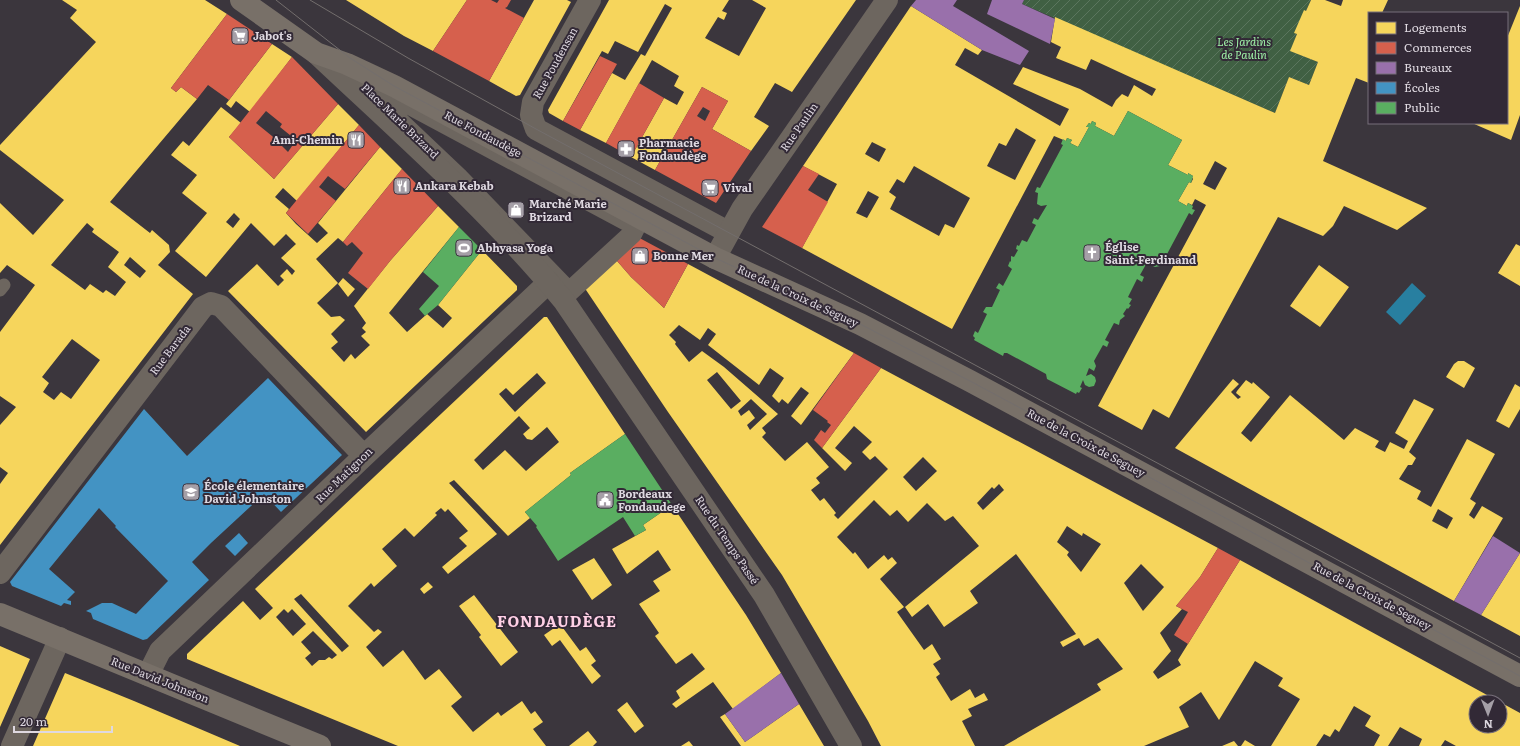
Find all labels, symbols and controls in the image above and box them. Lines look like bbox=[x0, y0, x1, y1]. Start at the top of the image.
legend bbox=[1368, 12, 1508, 124]
text: Logements bbox=[1404, 18, 1467, 36]
street label: Rue Poudensan bbox=[528, 24, 580, 101]
supermarket icon: Jabot's bbox=[230, 26, 250, 46]
place label: Jabot's bbox=[253, 27, 292, 43]
park label: Les Jardins de Paulin bbox=[1217, 33, 1271, 62]
text: Commerces bbox=[1404, 38, 1472, 56]
text: Bureaux bbox=[1404, 58, 1452, 76]
text: Écoles bbox=[1404, 78, 1440, 96]
street label: Place Marie Brizard bbox=[358, 79, 443, 162]
text: Public bbox=[1404, 98, 1440, 116]
street label: Rue Paulin bbox=[775, 99, 821, 154]
street label: Rue Fondaudège bbox=[442, 106, 525, 160]
restaurant icon: Ami-Chemin bbox=[346, 130, 366, 150]
place label: Ami-Chemin bbox=[272, 131, 343, 147]
place label: Pharmacie Fondaudège bbox=[639, 134, 707, 163]
pharmacy icon: Pharmacie Fondaudège bbox=[616, 139, 636, 159]
restaurant icon: Ankara Kebab bbox=[392, 176, 412, 196]
place label: Ankara Kebab bbox=[415, 177, 494, 193]
supermarket icon: Vival bbox=[700, 178, 720, 198]
place label: Vival bbox=[723, 179, 752, 195]
place label: Marché Marie Brizard bbox=[529, 195, 607, 224]
shop icon: Marché Marie Brizard bbox=[506, 200, 526, 220]
sports icon: Abhyasa Yoga bbox=[454, 238, 474, 258]
place label: Église Saint-Ferdinand bbox=[1105, 238, 1196, 267]
place label: Abhyasa Yoga bbox=[477, 239, 554, 255]
church icon: Église Saint-Ferdinand bbox=[1082, 243, 1102, 263]
shop icon: Bonne Mer bbox=[630, 246, 650, 266]
place label: Bonne Mer bbox=[653, 247, 714, 263]
street label: Rue de la Croix de Seguey bbox=[735, 260, 862, 330]
street label: Rue Barada bbox=[145, 321, 193, 378]
street label: Rue de la Croix de Seguey bbox=[1025, 404, 1149, 480]
street label: Rue Matignon bbox=[311, 443, 375, 506]
place label: École élementaire David Johnston bbox=[204, 477, 304, 506]
school or university icon: École élementaire David Johnston bbox=[181, 482, 201, 502]
place label: Bordeaux Fondaudege bbox=[618, 485, 686, 514]
public building icon: Bordeaux Fondaudege bbox=[595, 490, 615, 510]
street label: Rue du Temps Passé bbox=[692, 492, 764, 587]
street label: Rue de la Croix de Seguey bbox=[1311, 557, 1435, 633]
district label: FONDAUDÈGE bbox=[497, 609, 617, 632]
street label: Rue David Johnston bbox=[109, 652, 212, 706]
north arrow bbox=[1468, 694, 1508, 734]
scale bar bbox=[14, 708, 112, 734]
text: 20 m bbox=[20, 712, 47, 730]
text: N bbox=[1483, 717, 1493, 733]

